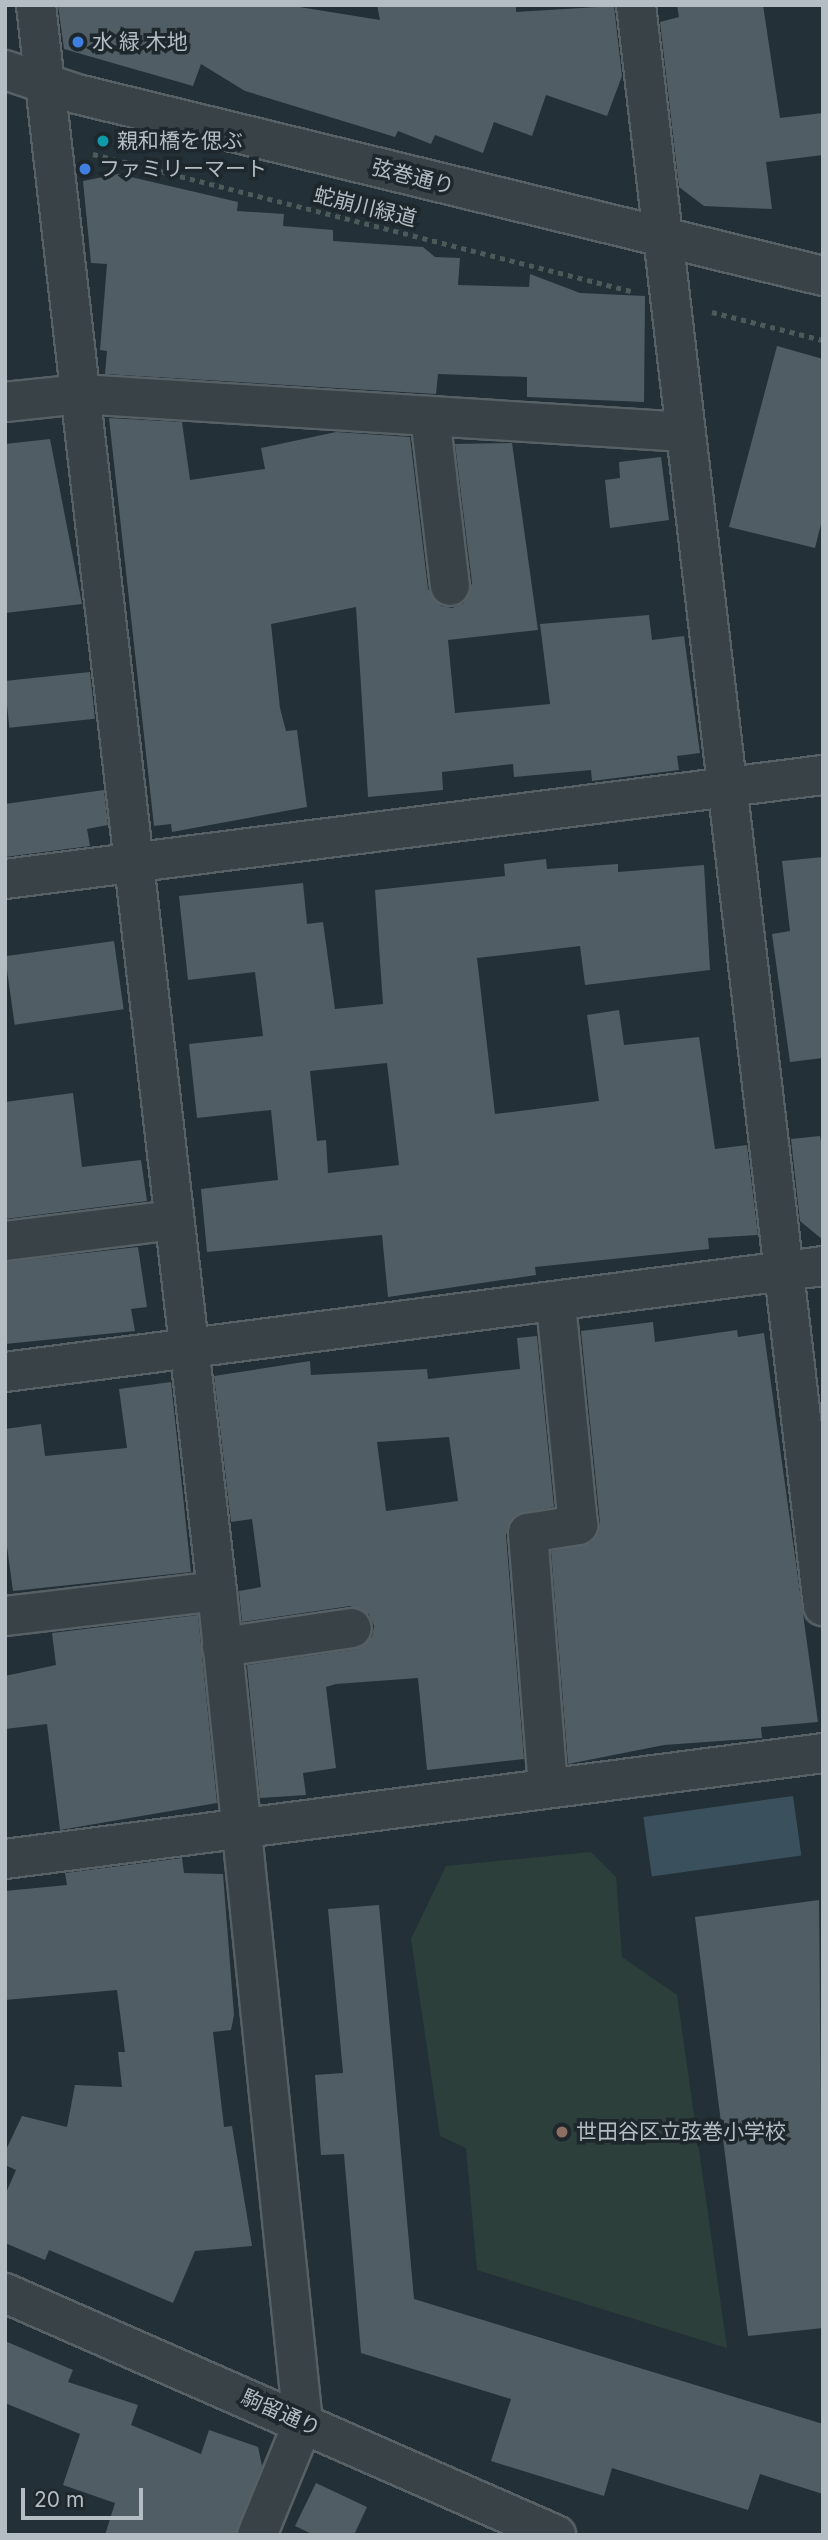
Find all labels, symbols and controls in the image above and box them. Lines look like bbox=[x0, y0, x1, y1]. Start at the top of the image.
place label: 水 緑 木地 bbox=[92, 29, 188, 55]
marker: 水 緑 木地 bbox=[70, 34, 86, 50]
place label: 親和橋を偲ぶ bbox=[117, 128, 243, 154]
marker: 親和橋を偲ぶ bbox=[95, 133, 111, 149]
street label: 弦巻通り bbox=[369, 155, 457, 199]
place label: ファミリーマート bbox=[99, 156, 267, 182]
marker: ファミリーマート bbox=[77, 161, 93, 177]
street label: 蛇崩川緑道 bbox=[311, 182, 419, 232]
place label: 世田谷区立弦巻小学校 bbox=[576, 2119, 786, 2145]
marker: 世田谷区立弦巻小学校 bbox=[554, 2124, 570, 2140]
street label: 駒留通り bbox=[238, 2384, 324, 2442]
scale bar bbox=[24, 2474, 147, 2518]
text: 20 m bbox=[34, 2487, 84, 2512]

